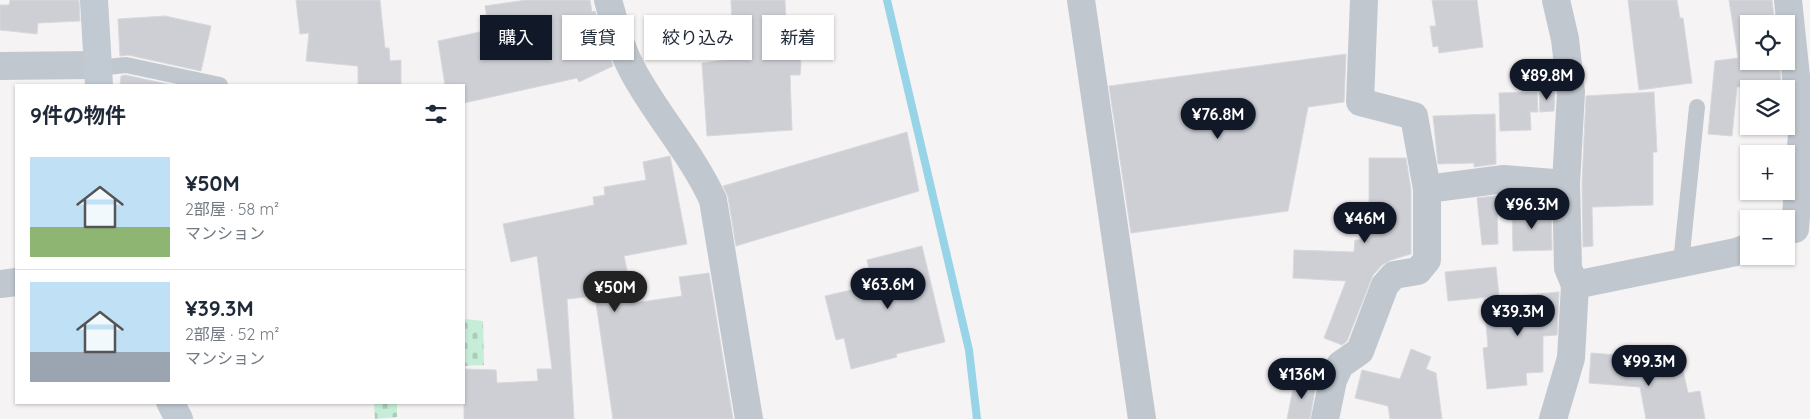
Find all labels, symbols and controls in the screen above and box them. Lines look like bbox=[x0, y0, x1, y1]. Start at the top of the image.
chip: 購入 bbox=[480, 15, 552, 60]
chip: 賃貸 bbox=[562, 15, 634, 60]
chip: 絞り込み bbox=[644, 15, 752, 60]
chip: 新着 bbox=[762, 15, 834, 60]
map controls bbox=[1740, 15, 1795, 265]
button: locate bbox=[1740, 15, 1795, 70]
pin: ¥89.8M bbox=[1506, 58, 1588, 101]
text: ¥89.8M bbox=[1521, 65, 1573, 85]
button: layers bbox=[1740, 80, 1795, 135]
pin: ¥76.8M bbox=[1177, 98, 1259, 140]
icon: filters bbox=[422, 100, 450, 128]
text: 9件の物件 bbox=[30, 102, 126, 128]
text: ¥76.8M bbox=[1192, 104, 1244, 124]
button: + bbox=[1740, 145, 1795, 200]
text: ¥50M bbox=[185, 170, 240, 196]
icon: home bbox=[70, 177, 130, 237]
pin: ¥96.3M bbox=[1491, 188, 1573, 230]
text: ¥96.3M bbox=[1505, 194, 1559, 214]
text: 2部屋 · 58 m² bbox=[185, 199, 279, 219]
pin: ¥46M bbox=[1335, 202, 1395, 244]
text: ¥46M bbox=[1345, 208, 1385, 228]
button: − bbox=[1740, 210, 1795, 265]
text: マンション bbox=[185, 223, 265, 243]
pin: ¥63.6M bbox=[847, 268, 929, 310]
pin: ¥50M bbox=[585, 270, 645, 313]
text: ¥63.6M bbox=[862, 274, 914, 294]
text: ¥50M bbox=[594, 277, 636, 297]
pin: ¥39.3M bbox=[1477, 294, 1559, 337]
text: ¥39.3M bbox=[185, 295, 254, 321]
text: ¥39.3M bbox=[1492, 301, 1544, 321]
icon: home bbox=[70, 302, 130, 362]
text: 2部屋 · 52 m² bbox=[185, 324, 279, 344]
pin: ¥99.3M bbox=[1608, 344, 1690, 387]
text: マンション bbox=[185, 348, 265, 368]
text: ¥99.3M bbox=[1623, 351, 1675, 371]
pin: ¥136M bbox=[1267, 358, 1337, 400]
text: ¥136M bbox=[1279, 364, 1325, 384]

